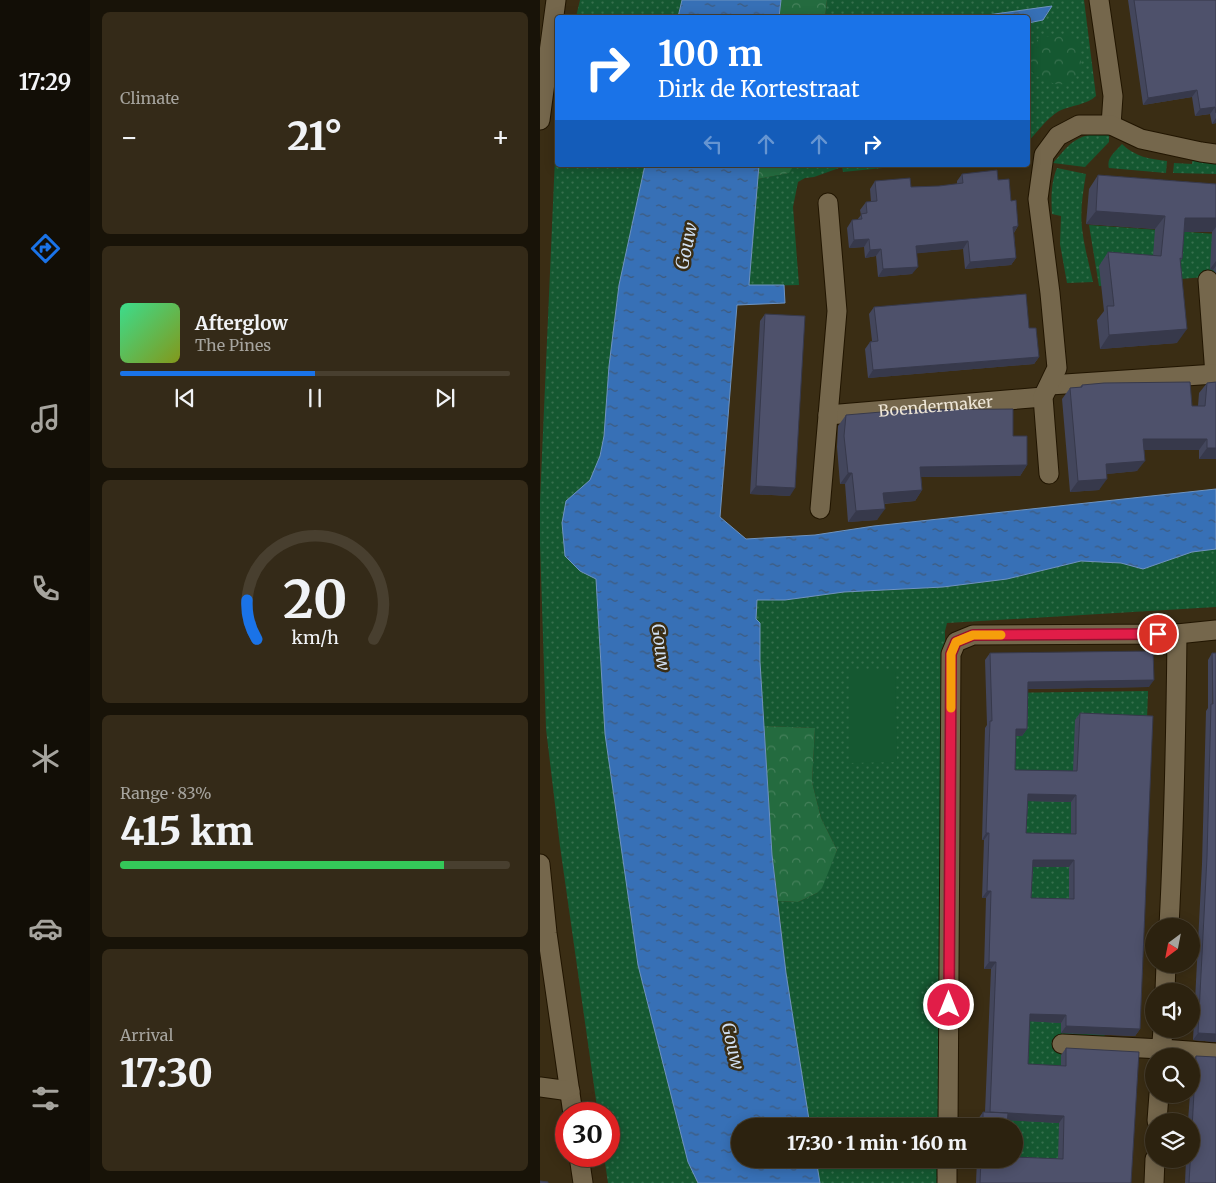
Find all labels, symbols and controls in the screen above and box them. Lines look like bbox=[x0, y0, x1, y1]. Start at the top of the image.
text: 100 m bbox=[658, 32, 763, 76]
icon: right bbox=[575, 35, 640, 100]
text: 17:29 bbox=[19, 68, 71, 96]
text: Dirk de Kortestraat bbox=[658, 75, 859, 103]
text: Climate bbox=[120, 88, 179, 108]
text: 21° bbox=[287, 113, 343, 160]
text: − bbox=[120, 119, 139, 155]
text: + bbox=[491, 119, 510, 155]
icon: left bbox=[699, 130, 727, 158]
icon: ahead bbox=[752, 130, 780, 158]
icon: ahead bbox=[805, 130, 833, 158]
icon: right bbox=[858, 130, 886, 158]
water label: Gouw bbox=[670, 220, 702, 272]
icon: directions bbox=[28, 231, 63, 266]
text: Afterglow bbox=[195, 311, 288, 335]
text: The Pines bbox=[195, 335, 271, 355]
icon: previous bbox=[171, 384, 199, 412]
icon: pause bbox=[301, 384, 329, 412]
icon: next bbox=[431, 384, 459, 412]
street label: Boendermaker bbox=[878, 391, 994, 421]
icon: music bbox=[28, 401, 63, 436]
text: 20 bbox=[283, 567, 347, 632]
icon: phone bbox=[28, 571, 63, 606]
pin bbox=[1137, 613, 1179, 655]
icon: arrive bbox=[1144, 620, 1172, 648]
water label: Gouw bbox=[646, 622, 676, 672]
text: km/h bbox=[291, 626, 339, 649]
icon: climate bbox=[28, 741, 63, 776]
text: Range · 83% bbox=[120, 783, 212, 803]
text: 415 km bbox=[120, 808, 253, 855]
icon: car bbox=[28, 911, 63, 946]
north arrow bbox=[1145, 918, 1200, 972]
map controls bbox=[1145, 918, 1200, 1168]
position arrow bbox=[922, 978, 974, 1030]
button: sound bbox=[1145, 983, 1200, 1038]
water label: Gouw bbox=[716, 1020, 750, 1072]
text: Arrival bbox=[120, 1025, 173, 1045]
button: search bbox=[1145, 1048, 1200, 1103]
text: 17:30 bbox=[120, 1050, 213, 1097]
icon: filters bbox=[28, 1081, 63, 1116]
speed limit sign: 30 bbox=[555, 1102, 620, 1167]
button: layers bbox=[1145, 1113, 1200, 1168]
text: 17:30 · 1 min · 160 m bbox=[787, 1131, 967, 1155]

